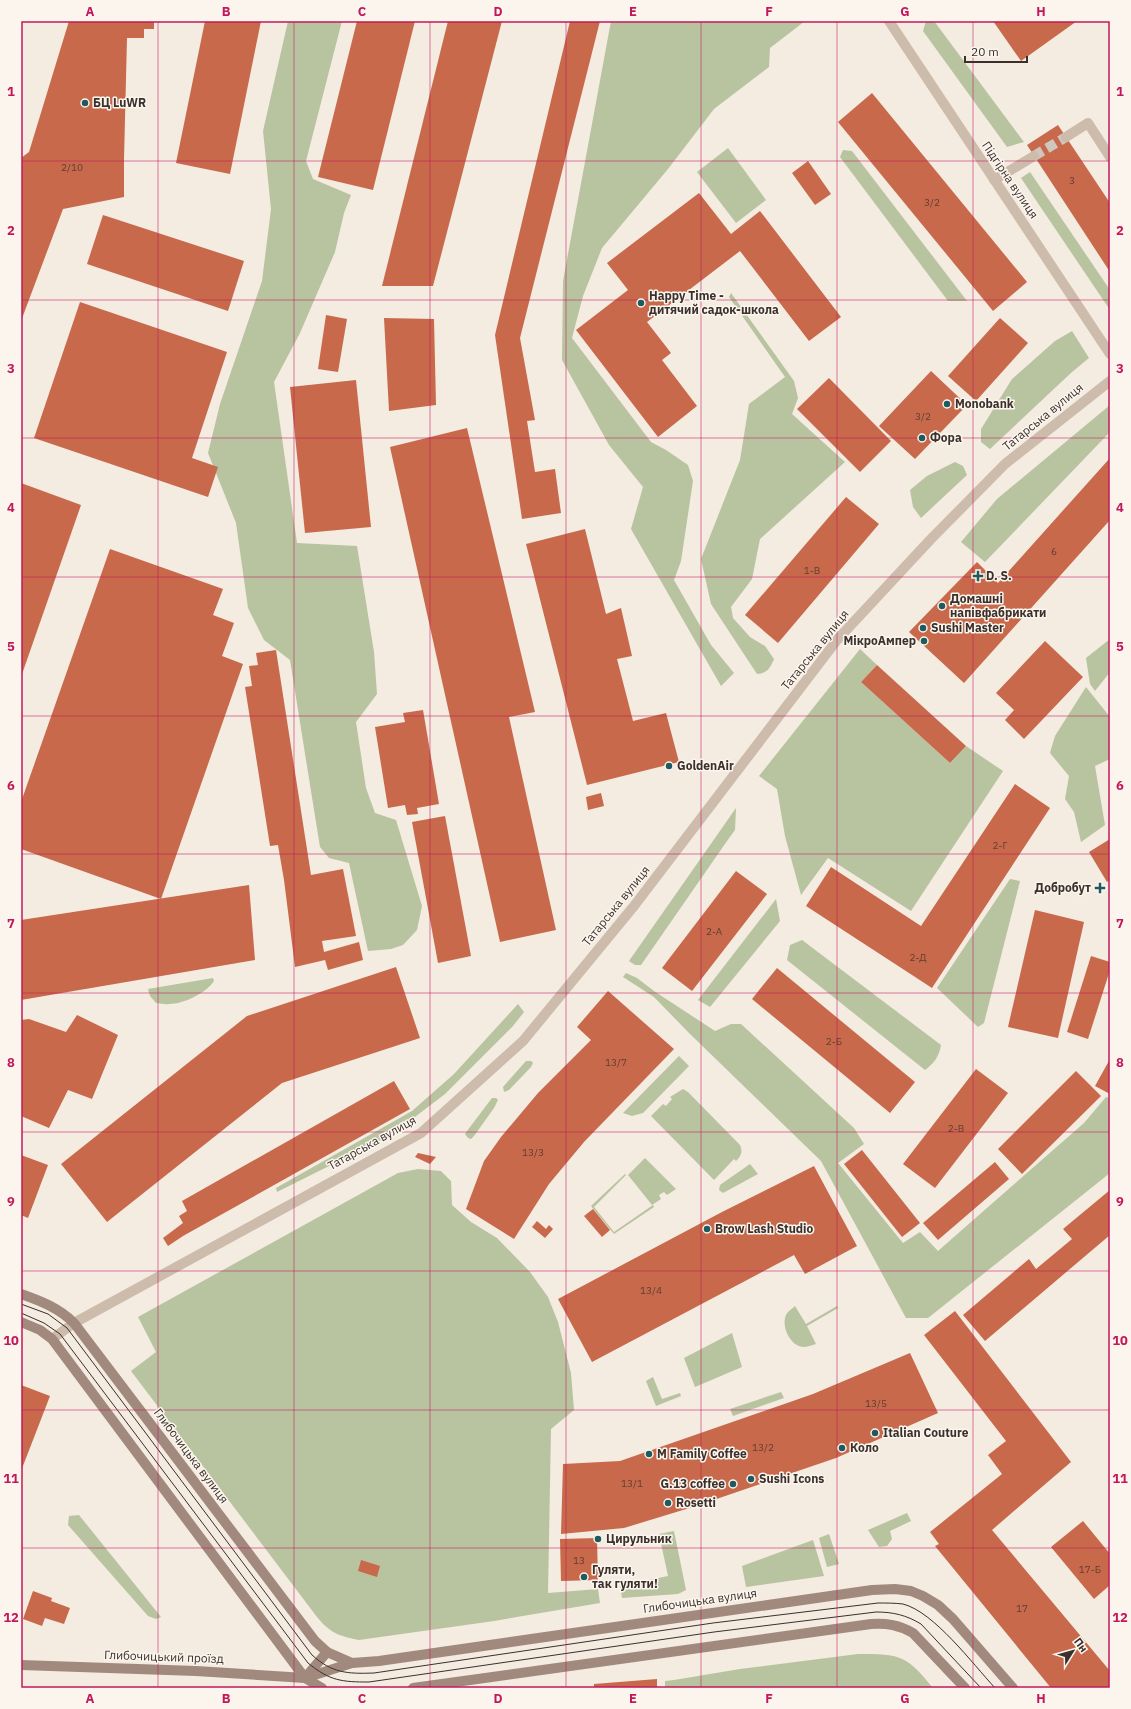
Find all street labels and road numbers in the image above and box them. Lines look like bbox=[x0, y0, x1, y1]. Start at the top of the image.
street label: Підгірна вулиця bbox=[979, 138, 1042, 221]
street label: Татарська вулиця bbox=[1000, 380, 1086, 454]
street label: Татарська вулиця bbox=[778, 607, 852, 693]
street label: Татарська вулиця bbox=[579, 863, 653, 949]
street label: Татарська вулиця bbox=[325, 1112, 419, 1173]
street label: Глибочицька вулиця bbox=[151, 1405, 232, 1506]
street label: Глибочицька вулиця bbox=[642, 1585, 758, 1616]
street label: Глибочицький проїзд bbox=[104, 1647, 224, 1666]

